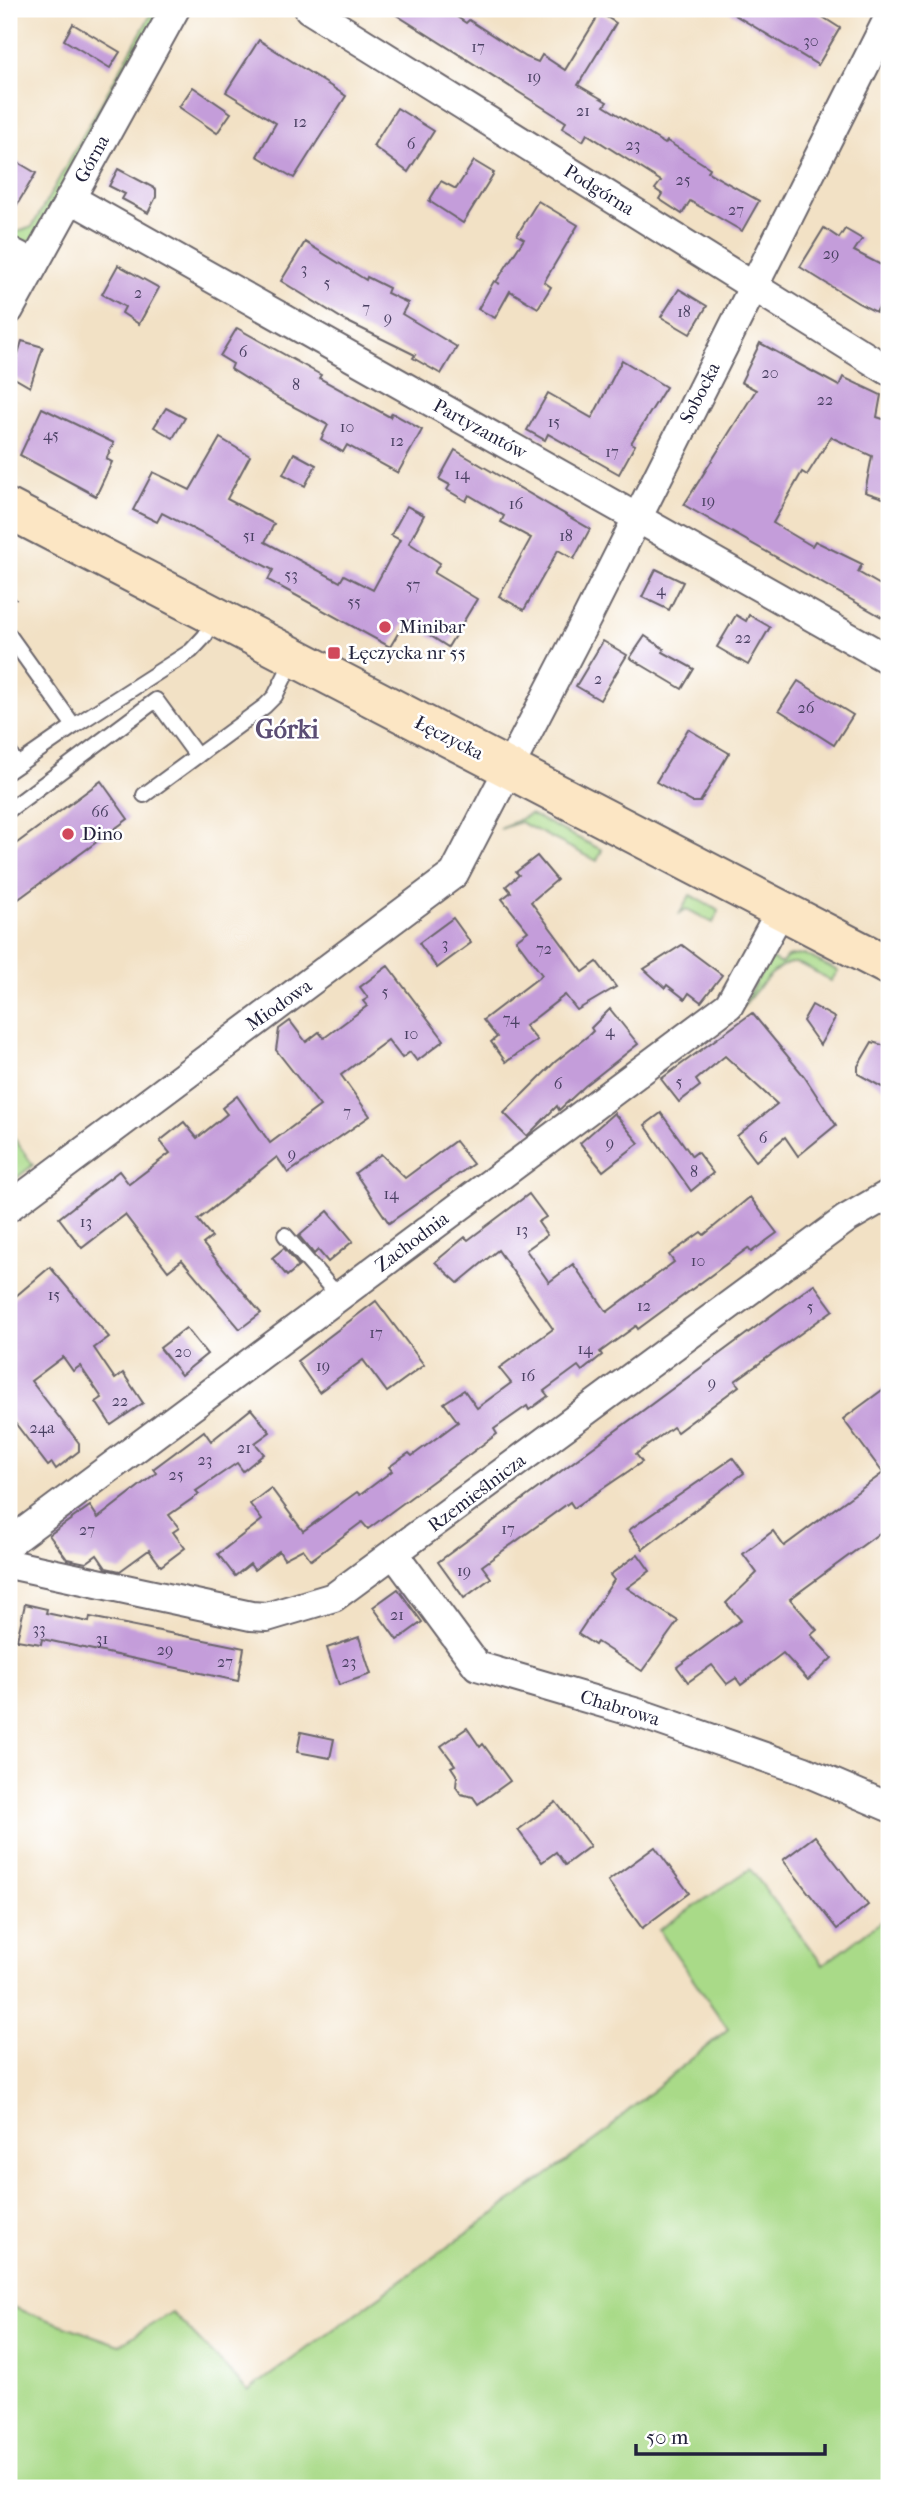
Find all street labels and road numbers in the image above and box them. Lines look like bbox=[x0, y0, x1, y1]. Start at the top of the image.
street label: Górna bbox=[70, 131, 114, 187]
street label: Podgórna bbox=[560, 160, 638, 220]
street label: Sobocka bbox=[675, 359, 725, 427]
street label: Partyzantów bbox=[429, 394, 531, 464]
street label: Łęczycka bbox=[411, 711, 487, 765]
street label: Miodowa bbox=[242, 974, 316, 1035]
street label: Zachodnia bbox=[371, 1207, 453, 1277]
street label: Rzemieślnicza bbox=[424, 1449, 530, 1537]
street label: Chabrowa bbox=[578, 1685, 663, 1731]

